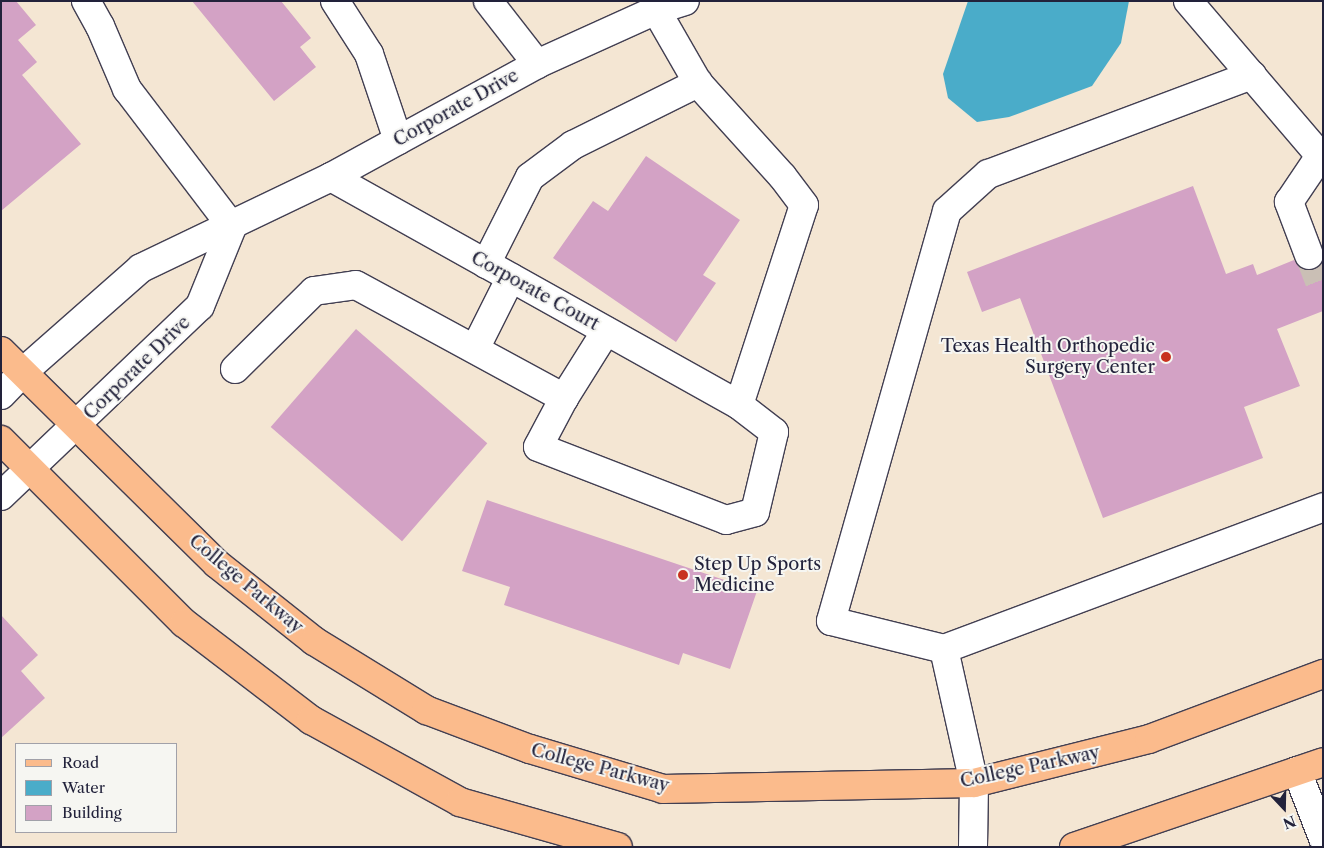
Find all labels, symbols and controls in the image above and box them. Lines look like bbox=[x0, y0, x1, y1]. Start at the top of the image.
street label: Corporate Drive bbox=[390, 65, 522, 151]
street label: Corporate Court bbox=[467, 247, 603, 335]
street label: Corporate Drive bbox=[79, 312, 195, 424]
place label: Texas Health Orthopedic Surgery Center bbox=[941, 336, 1155, 378]
marker: Texas Health Orthopedic Surgery Center bbox=[1159, 350, 1173, 364]
street label: College Parkway bbox=[185, 530, 307, 638]
place label: Step Up Sports Medicine bbox=[694, 554, 821, 596]
marker: Step Up Sports Medicine bbox=[676, 568, 690, 582]
street label: College Parkway bbox=[529, 739, 671, 797]
street label: College Parkway bbox=[958, 742, 1102, 792]
legend bbox=[15, 743, 178, 833]
text: Road bbox=[62, 753, 99, 772]
text: Water bbox=[62, 778, 105, 797]
north arrow bbox=[1259, 783, 1309, 833]
text: Building bbox=[62, 803, 122, 822]
text: N bbox=[1280, 811, 1298, 833]

